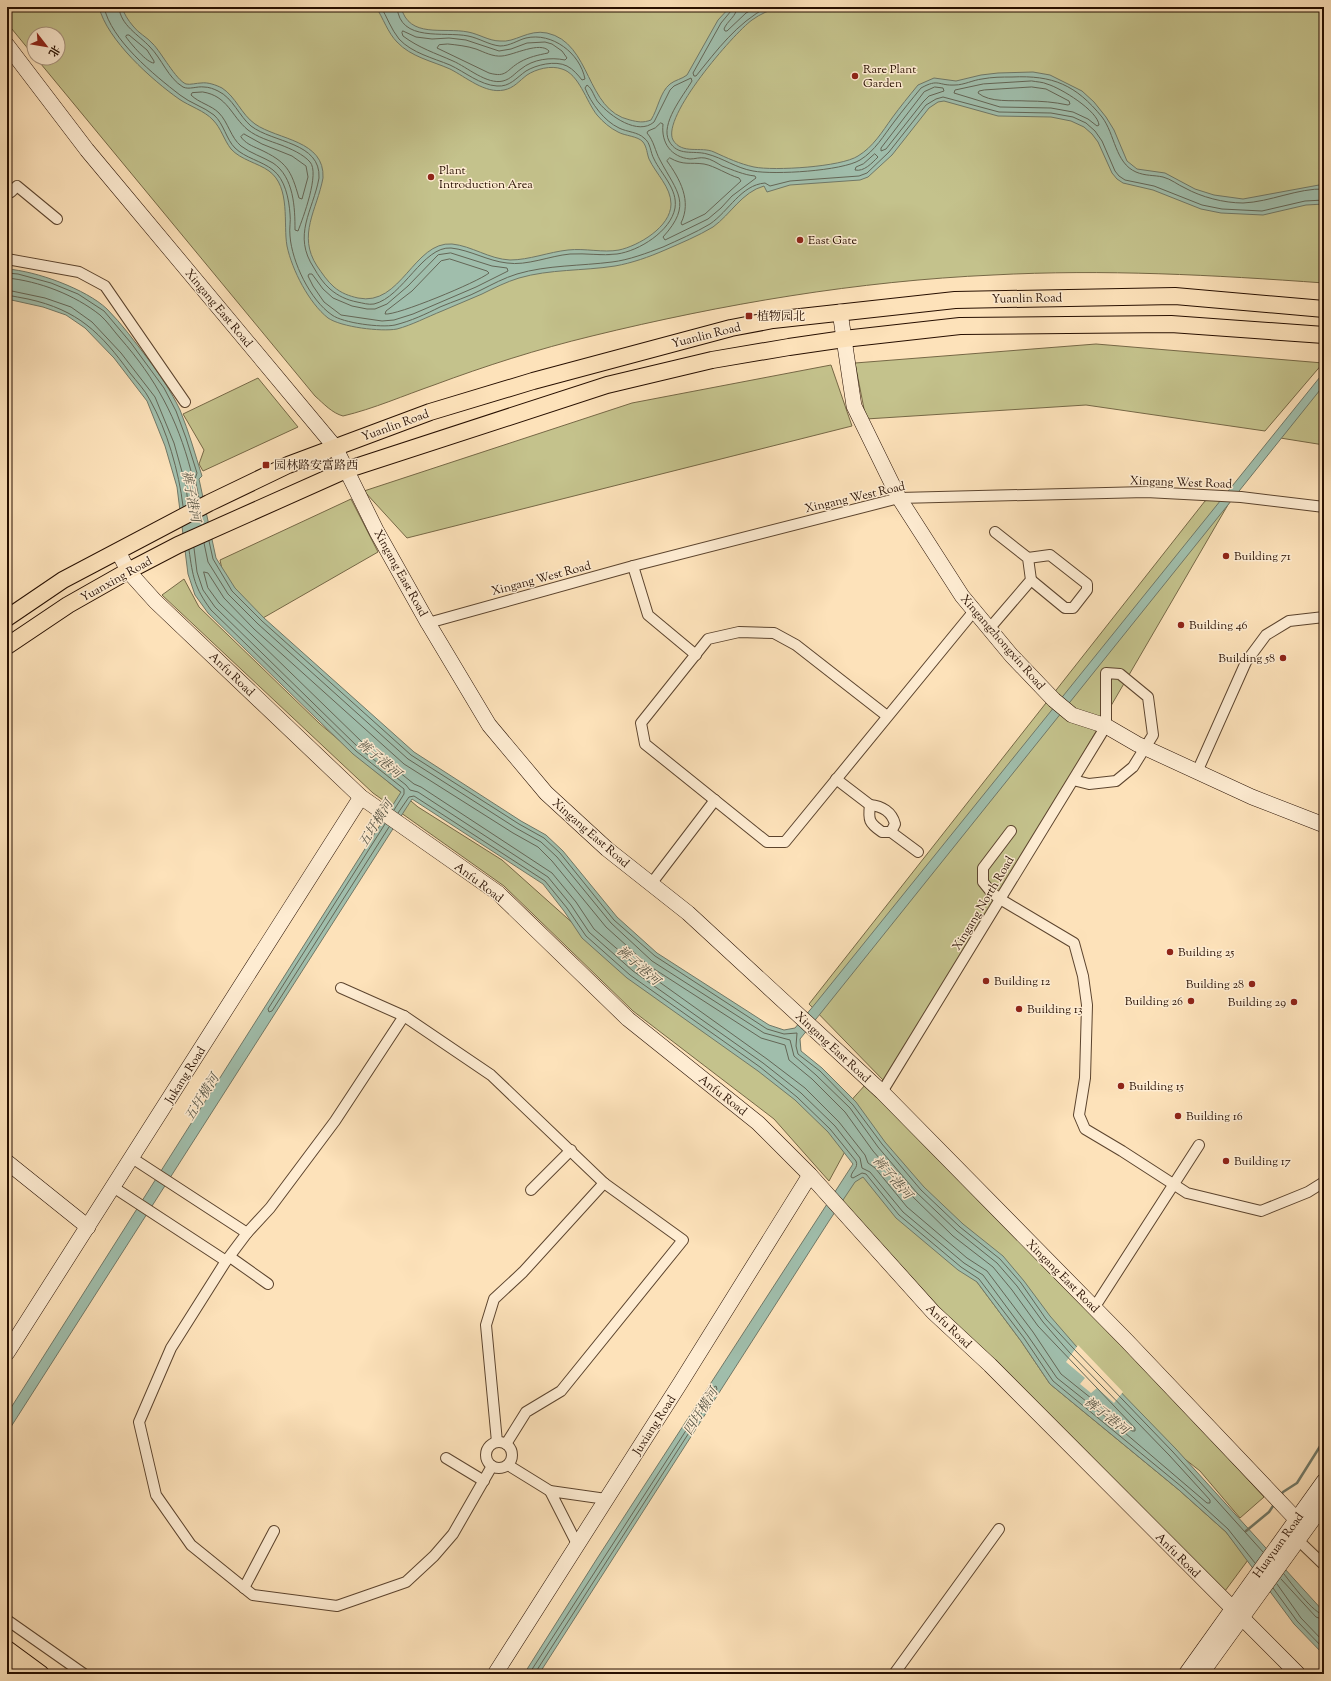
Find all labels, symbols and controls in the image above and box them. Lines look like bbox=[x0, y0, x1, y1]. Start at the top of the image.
north arrow bbox=[26, 26, 66, 66]
text: 北 bbox=[44, 42, 63, 59]
place label: Rare Plant Garden bbox=[863, 61, 916, 93]
marker: Rare Plant Garden bbox=[850, 71, 860, 81]
place label: Plant Introduction Area bbox=[439, 162, 533, 194]
marker: Plant Introduction Area bbox=[426, 172, 436, 182]
place label: East Gate bbox=[808, 232, 857, 250]
marker: East Gate bbox=[795, 235, 805, 245]
street label: Xingang East Road bbox=[180, 266, 257, 352]
street label: Yuanlin Road bbox=[992, 289, 1063, 309]
place label: 植物园北 bbox=[757, 308, 805, 326]
marker: 植物园北 bbox=[744, 311, 754, 321]
street label: Yuanlin Road bbox=[670, 319, 743, 353]
street label: Yuanlin Road bbox=[359, 405, 432, 446]
place label: 园林路安富路西 bbox=[274, 457, 358, 475]
marker: 园林路安富路西 bbox=[261, 460, 271, 470]
water label: 裤子港河 bbox=[176, 469, 204, 526]
street label: Xingang West Road bbox=[1130, 472, 1233, 494]
street label: Xingang West Road bbox=[803, 478, 907, 518]
street label: Xingang East Road bbox=[369, 527, 432, 621]
place label: Building 71 bbox=[1234, 548, 1291, 566]
marker: Building 71 bbox=[1221, 551, 1231, 561]
street label: Yuanxing Road bbox=[77, 553, 156, 607]
street label: Xingang West Road bbox=[490, 557, 593, 601]
street label: Xingangzhongxin Road bbox=[956, 591, 1049, 694]
place label: Building 46 bbox=[1189, 617, 1248, 635]
marker: Building 46 bbox=[1176, 620, 1186, 630]
street label: Anfu Road bbox=[204, 648, 258, 701]
place label: Building 58 bbox=[1218, 650, 1275, 668]
marker: Building 58 bbox=[1278, 653, 1288, 663]
water label: 裤子港河 bbox=[353, 736, 406, 784]
street label: Xingang East Road bbox=[548, 795, 633, 873]
water label: 五圩横河 bbox=[355, 796, 399, 851]
street label: Xingang North Road bbox=[949, 853, 1019, 954]
street label: Anfu Road bbox=[450, 858, 507, 907]
water label: 裤子港河 bbox=[612, 943, 665, 992]
place label: Building 25 bbox=[1178, 944, 1234, 962]
marker: Building 25 bbox=[1165, 947, 1175, 957]
place label: Building 12 bbox=[994, 973, 1051, 991]
marker: Building 12 bbox=[981, 976, 991, 986]
place label: Building 28 bbox=[1186, 976, 1244, 994]
marker: Building 28 bbox=[1247, 979, 1257, 989]
place label: Building 26 bbox=[1125, 993, 1183, 1011]
place label: Building 29 bbox=[1228, 994, 1286, 1012]
marker: Building 26 bbox=[1186, 996, 1196, 1006]
marker: Building 29 bbox=[1289, 997, 1299, 1007]
place label: Building 13 bbox=[1027, 1001, 1083, 1019]
marker: Building 13 bbox=[1014, 1004, 1024, 1014]
street label: Xingang East Road bbox=[791, 1008, 874, 1088]
street label: Jukang Road bbox=[161, 1043, 211, 1109]
water label: 五圩横河 bbox=[181, 1070, 225, 1125]
street label: Anfu Road bbox=[694, 1071, 751, 1121]
place label: Building 15 bbox=[1129, 1078, 1184, 1096]
marker: Building 15 bbox=[1116, 1081, 1126, 1091]
place label: Building 16 bbox=[1186, 1108, 1243, 1126]
marker: Building 16 bbox=[1173, 1111, 1183, 1121]
water label: 裤子港河 bbox=[868, 1153, 917, 1205]
place label: Building 17 bbox=[1234, 1153, 1291, 1171]
marker: Building 17 bbox=[1221, 1156, 1231, 1166]
street label: Xingang East Road bbox=[1022, 1236, 1103, 1318]
street label: Anfu Road bbox=[921, 1300, 975, 1353]
water label: 四圩横河 bbox=[680, 1384, 724, 1439]
street label: Juxiang Road bbox=[628, 1392, 681, 1460]
water label: 裤子港河 bbox=[1080, 1393, 1133, 1441]
street label: Huayuan Road bbox=[1249, 1509, 1309, 1582]
street label: Anfu Road bbox=[1151, 1529, 1204, 1583]

